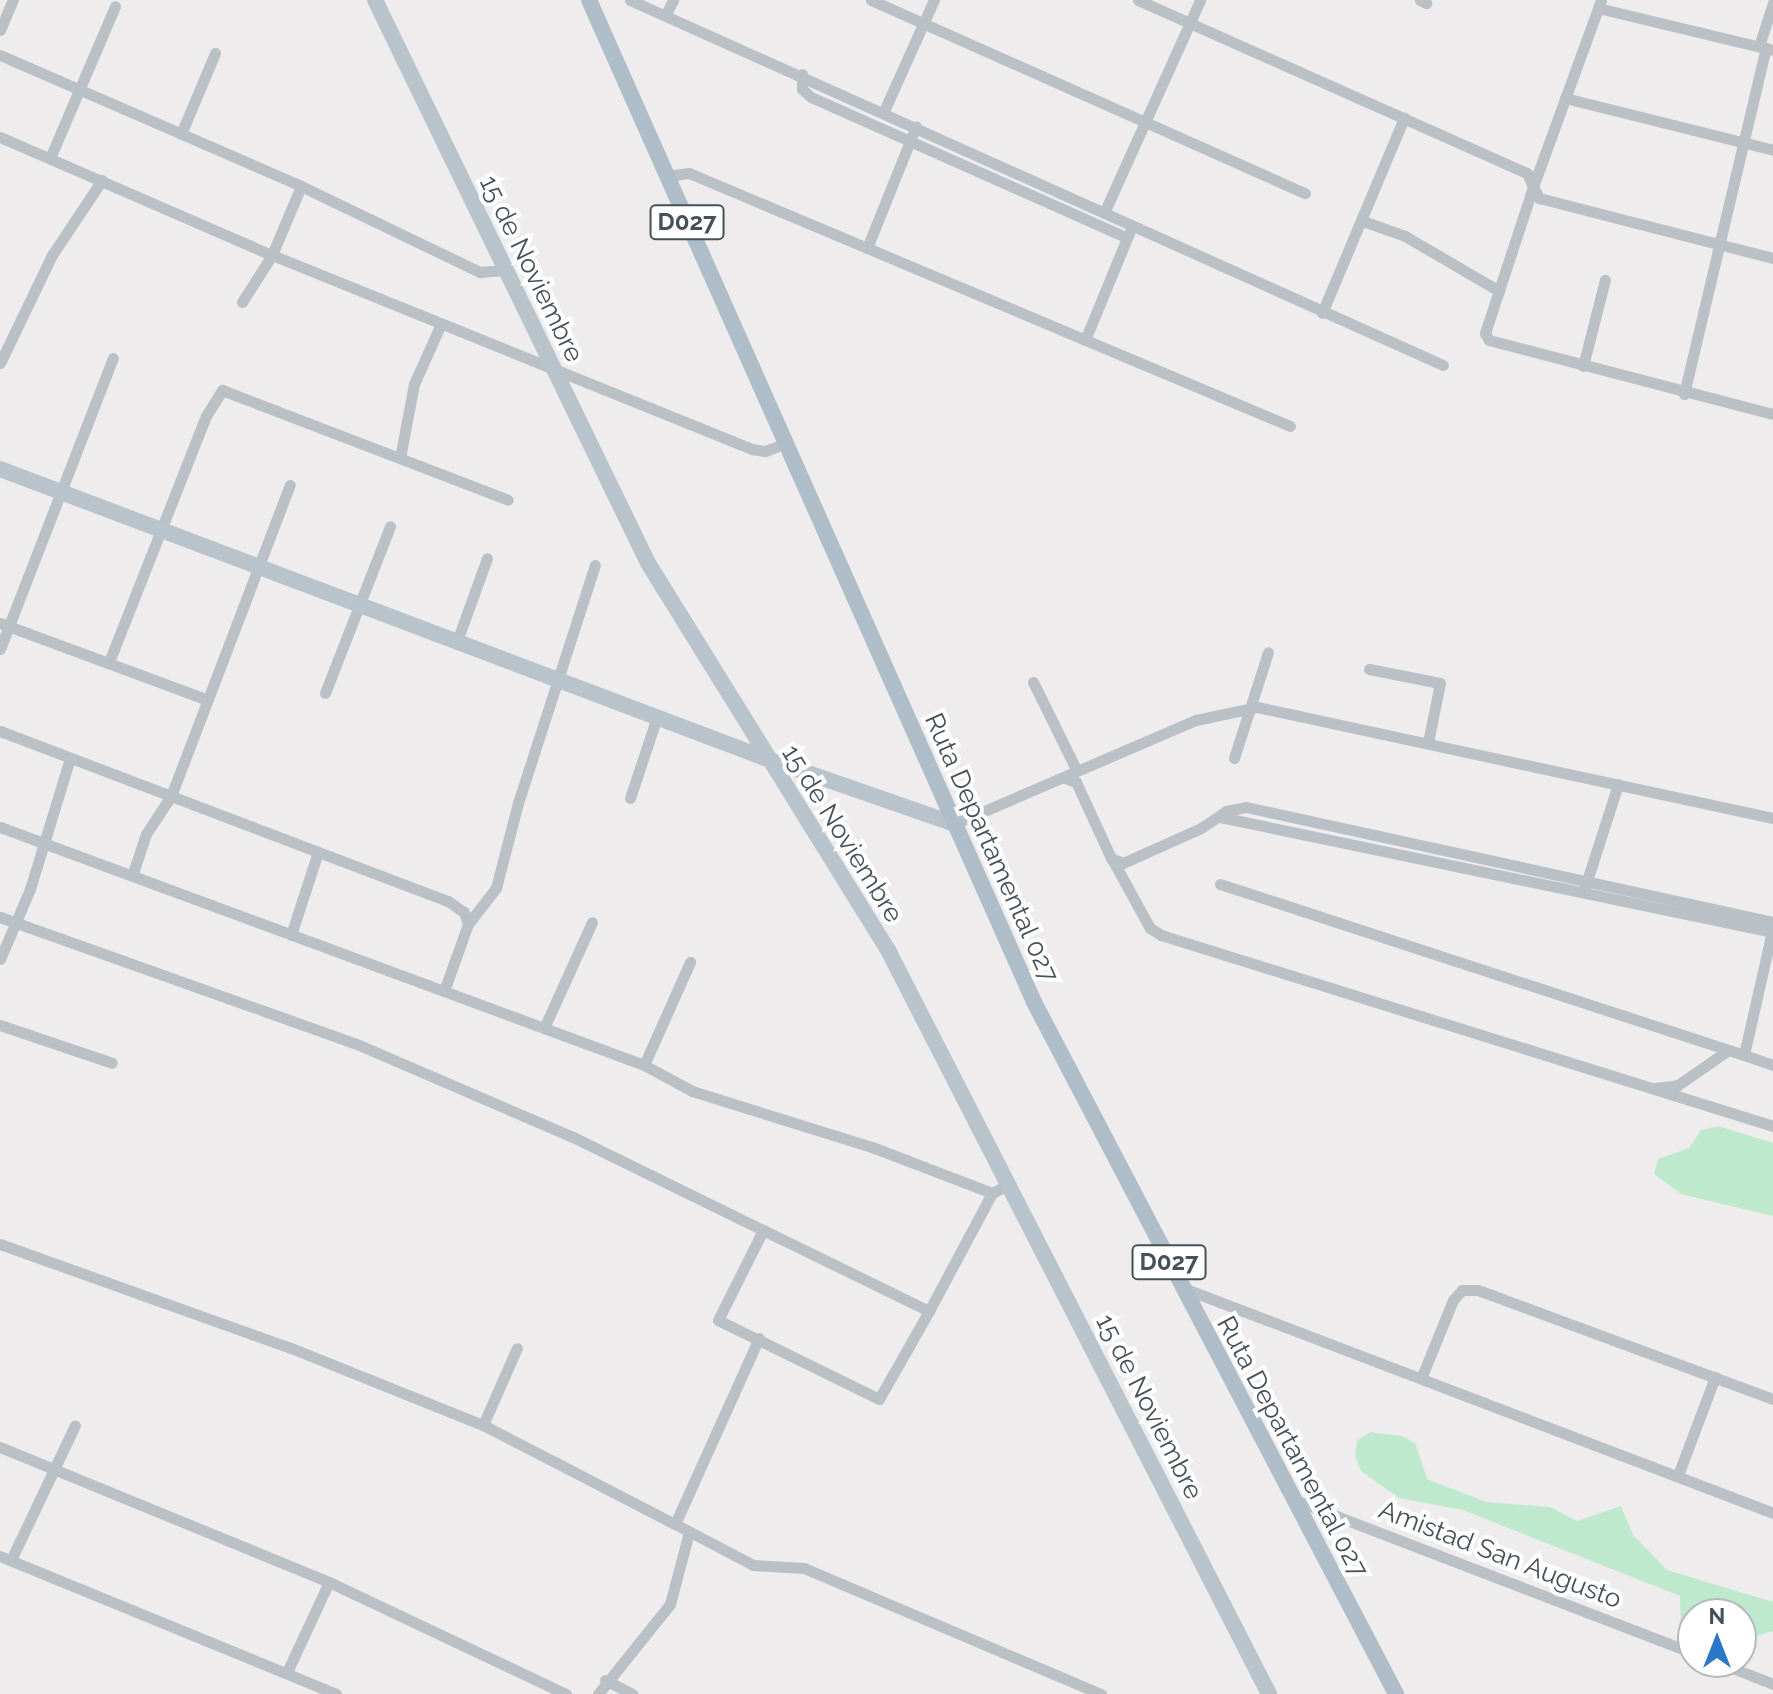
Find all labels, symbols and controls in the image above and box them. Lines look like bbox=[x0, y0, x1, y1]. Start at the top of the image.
street label: 15 de Noviembre bbox=[472, 171, 590, 367]
road number: D027 bbox=[649, 202, 725, 242]
street label: Ruta Departamental 027 bbox=[917, 708, 1065, 988]
street label: 15 de Noviembre bbox=[775, 739, 909, 929]
road number: D027 bbox=[1131, 1242, 1207, 1282]
street label: 15 de Noviembre bbox=[1089, 1309, 1209, 1505]
street label: Ruta Departamental 027 bbox=[1210, 1311, 1374, 1583]
street label: Amistad San Augusto bbox=[1374, 1494, 1626, 1616]
north arrow bbox=[1677, 1598, 1757, 1678]
text: N bbox=[1709, 1603, 1725, 1629]

